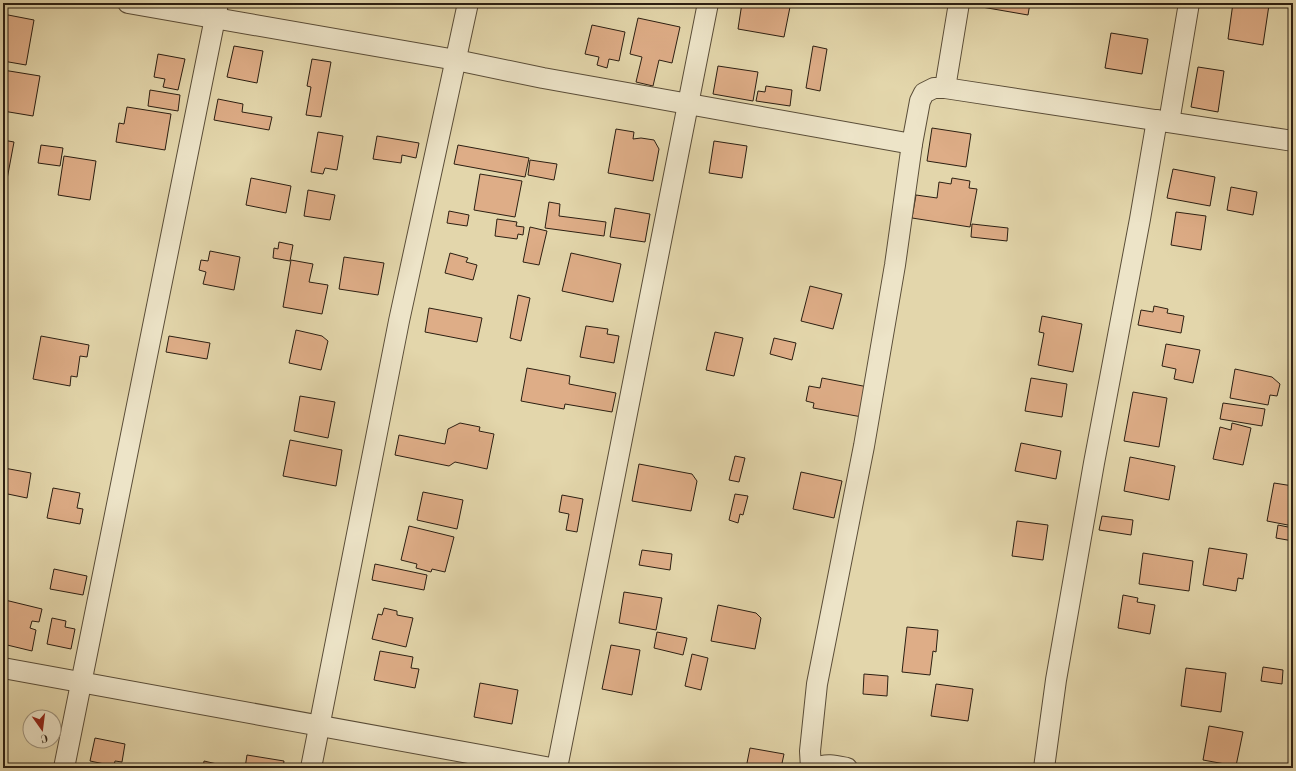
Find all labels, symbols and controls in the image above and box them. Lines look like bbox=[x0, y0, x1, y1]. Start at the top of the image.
north arrow bbox=[22, 709, 62, 749]
text: С bbox=[39, 731, 49, 743]

